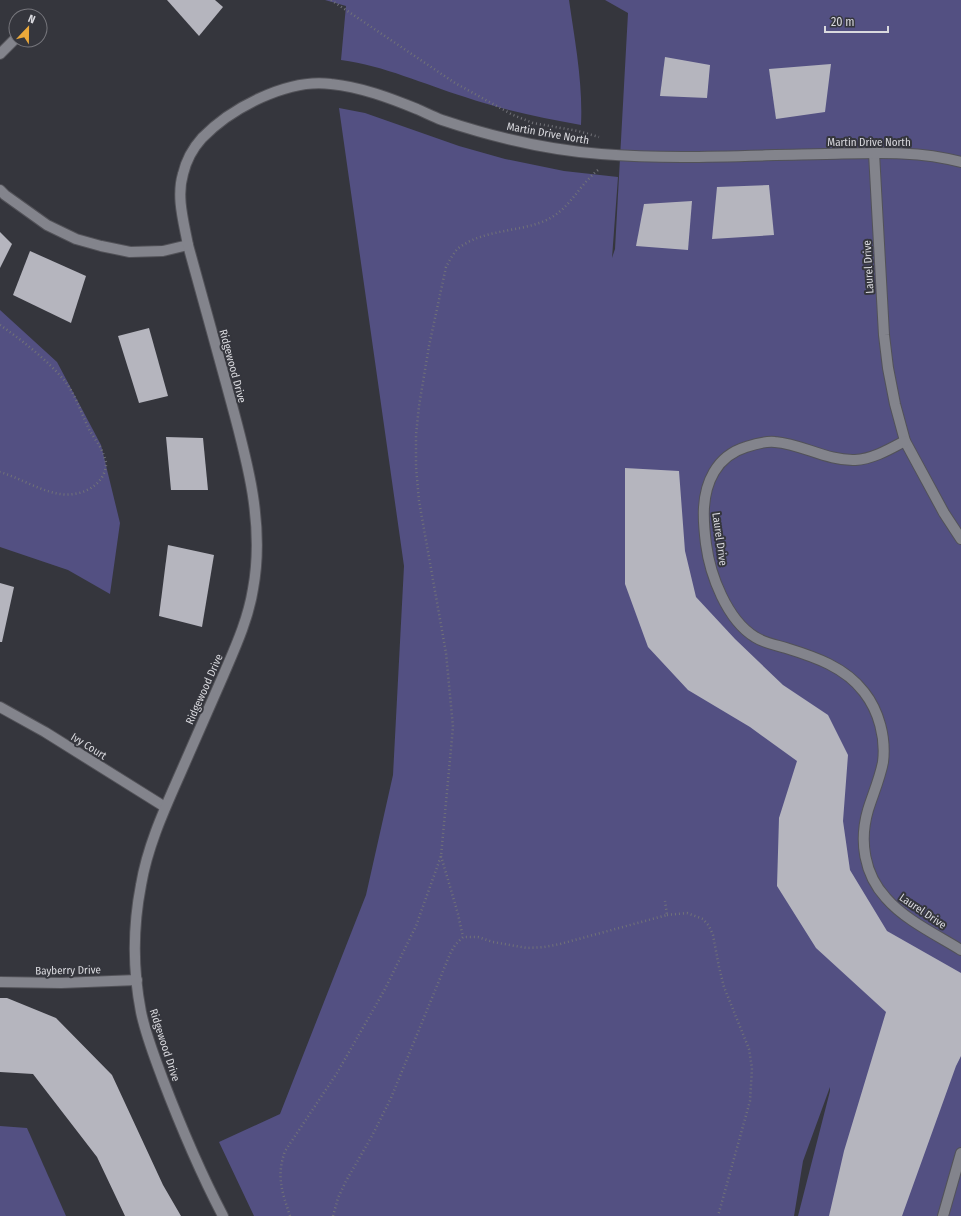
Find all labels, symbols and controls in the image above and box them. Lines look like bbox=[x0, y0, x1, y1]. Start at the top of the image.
north arrow bbox=[8, 8, 48, 48]
scale bar bbox=[825, 8, 888, 34]
text: N bbox=[26, 12, 37, 26]
text: 20 m bbox=[831, 15, 855, 29]
street label: Martin Drive North bbox=[506, 120, 590, 147]
street label: Martin Drive North bbox=[827, 136, 911, 149]
street label: Laurel Drive bbox=[861, 240, 876, 294]
street label: Ridgewood Drive bbox=[216, 328, 249, 404]
street label: Laurel Drive bbox=[709, 512, 730, 567]
street label: Ridgewood Drive bbox=[183, 652, 226, 726]
street label: Ivy Court bbox=[68, 730, 109, 763]
street label: Laurel Drive bbox=[897, 891, 949, 932]
street label: Bayberry Drive bbox=[35, 963, 101, 978]
street label: Ridgewood Drive bbox=[147, 1007, 182, 1083]

